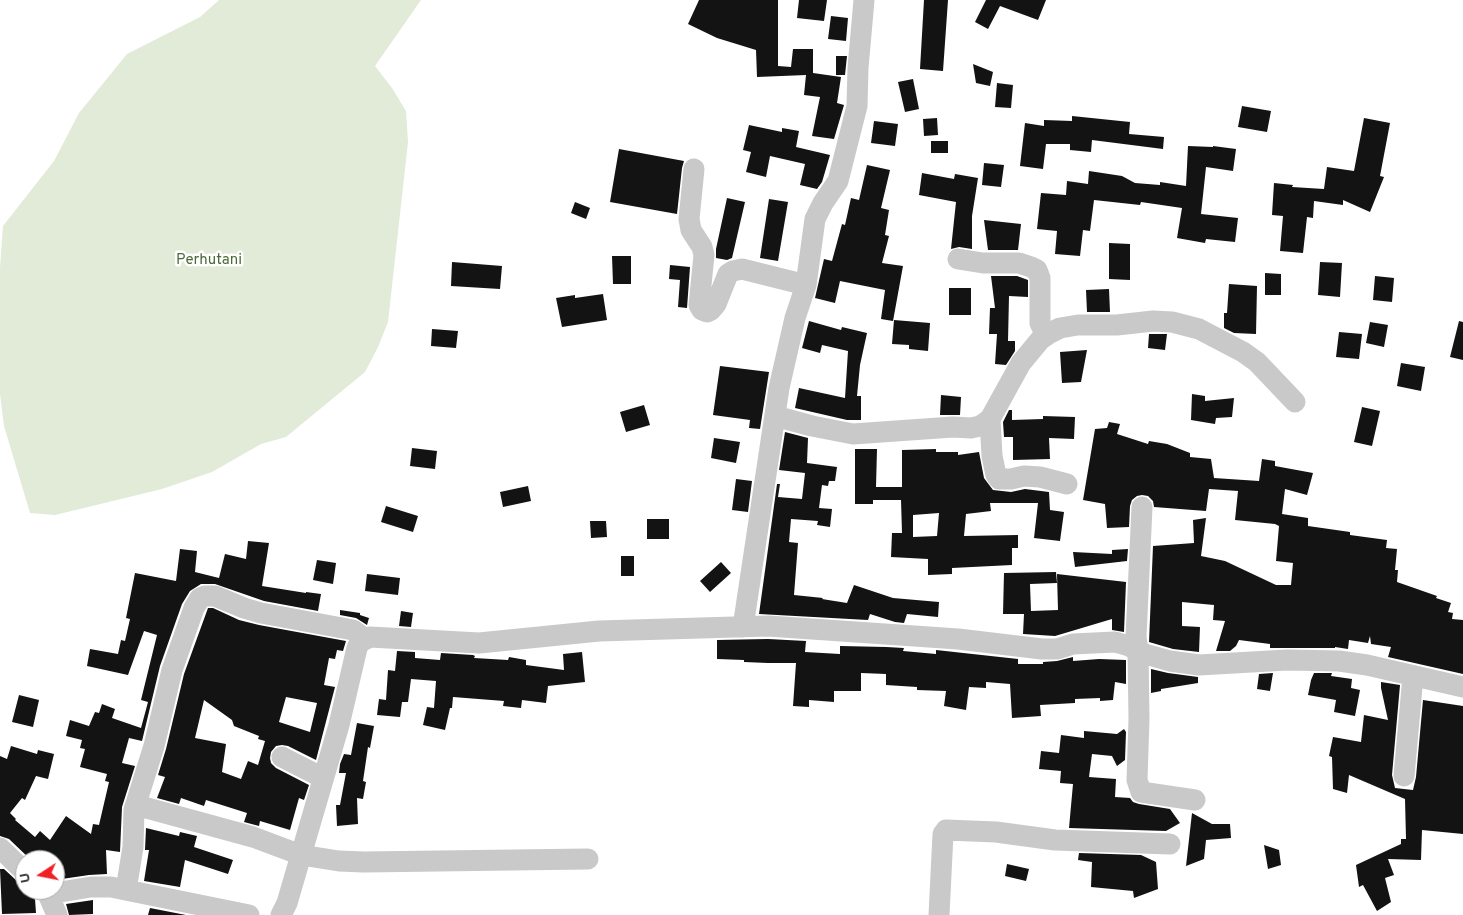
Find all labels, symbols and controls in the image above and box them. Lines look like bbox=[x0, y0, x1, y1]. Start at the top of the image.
park label: Perhutani bbox=[176, 252, 242, 270]
north arrow bbox=[15, 850, 65, 900]
text: U bbox=[16, 871, 35, 884]

